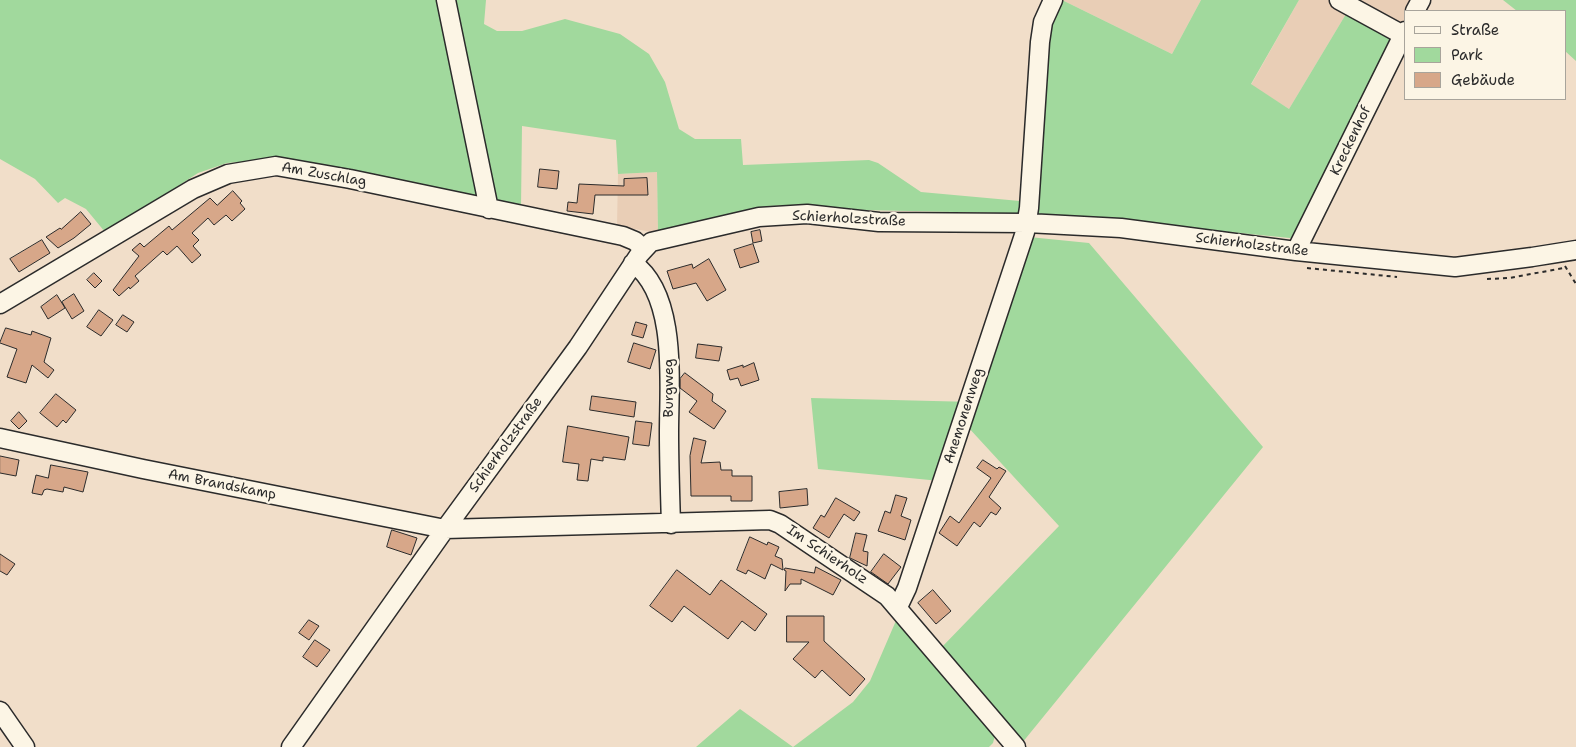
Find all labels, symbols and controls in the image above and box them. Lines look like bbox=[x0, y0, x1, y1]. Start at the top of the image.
legend bbox=[1404, 10, 1566, 100]
text: Straße bbox=[1451, 20, 1499, 40]
text: Park bbox=[1451, 45, 1483, 65]
text: Gebäude bbox=[1451, 70, 1515, 90]
street label: Kreckenhof bbox=[1327, 104, 1375, 178]
street label: Am Zuschlag bbox=[280, 159, 368, 191]
street label: Schierholzstraße bbox=[792, 208, 906, 230]
street label: Schierholzstraße bbox=[1194, 230, 1310, 260]
street label: Burgweg bbox=[661, 359, 677, 417]
street label: Anemonenweg bbox=[941, 366, 987, 466]
street label: Schierholzstraße bbox=[466, 394, 546, 496]
street label: Am Brandskamp bbox=[166, 466, 278, 504]
street label: Im Schierholz bbox=[783, 522, 871, 588]

